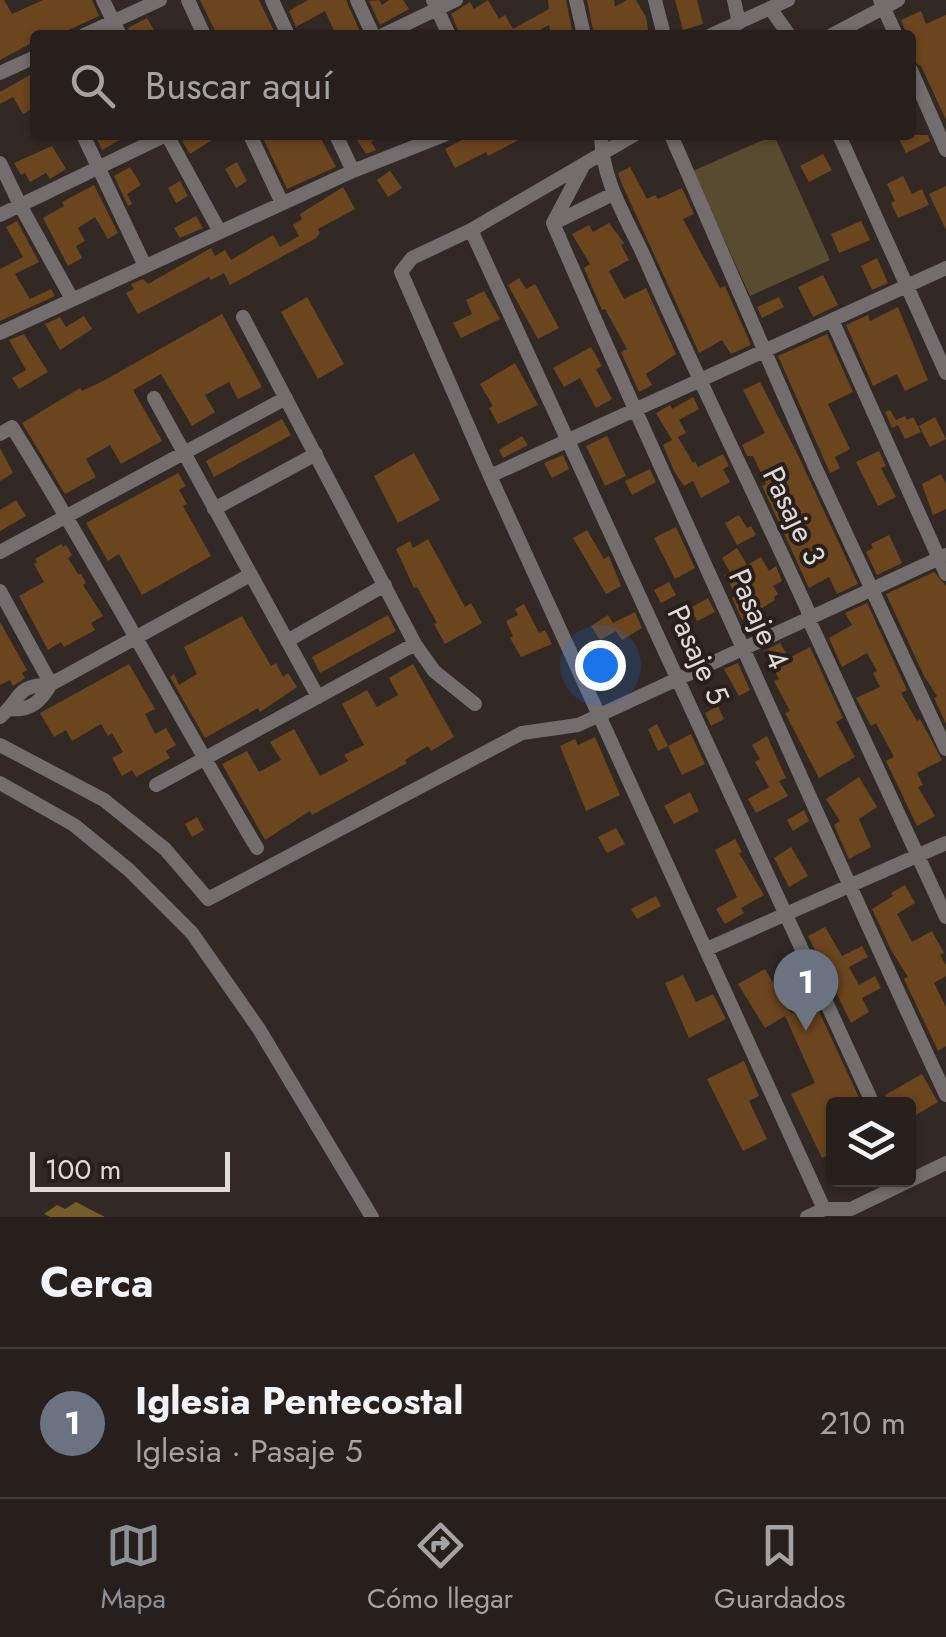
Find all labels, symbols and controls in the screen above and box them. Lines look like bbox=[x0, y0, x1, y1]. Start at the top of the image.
search box bbox=[30, 30, 916, 140]
icon: search bbox=[65, 58, 120, 113]
text: Buscar aquí bbox=[145, 58, 332, 113]
street label: Pasaje 3 bbox=[752, 459, 837, 572]
street label: Pasaje 4 bbox=[718, 562, 801, 676]
street label: Pasaje 5 bbox=[657, 598, 740, 712]
your location bbox=[575, 640, 626, 691]
pin: 1 bbox=[774, 948, 838, 1031]
map controls bbox=[826, 1097, 916, 1187]
button: layers bbox=[826, 1097, 916, 1187]
scale bar bbox=[30, 1147, 230, 1192]
text: 100 m bbox=[45, 1149, 121, 1190]
text: Cerca bbox=[40, 1252, 154, 1313]
text: Iglesia Pentecostal bbox=[135, 1373, 463, 1428]
text: 1 bbox=[64, 1400, 81, 1446]
text: 210 m bbox=[820, 1400, 906, 1446]
text: Iglesia · Pasaje 5 bbox=[135, 1428, 363, 1474]
tab: Mapa bbox=[100, 1518, 166, 1619]
tab: Cómo llegar bbox=[367, 1518, 513, 1619]
tab: Guardados bbox=[714, 1518, 846, 1619]

